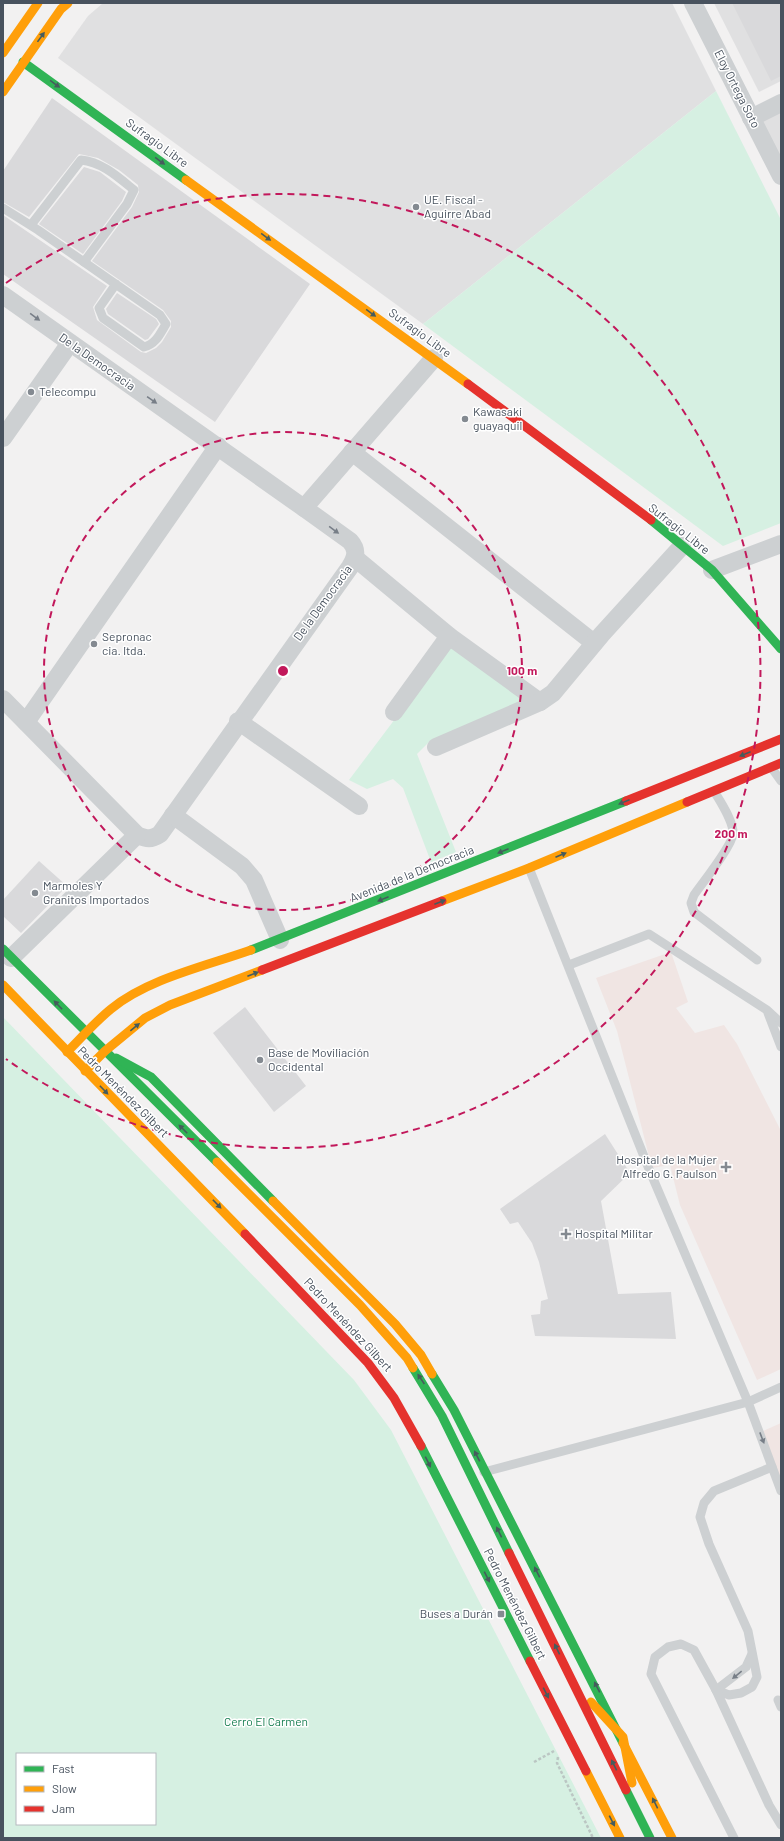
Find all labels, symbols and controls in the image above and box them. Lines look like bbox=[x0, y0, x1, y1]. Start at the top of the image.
one-way arrow bbox=[37, 32, 45, 42]
street label: Eloy Ortega Soto bbox=[712, 47, 764, 130]
one-way arrow bbox=[50, 80, 60, 88]
street label: Sufragio Libre bbox=[124, 115, 192, 170]
one-way arrow bbox=[155, 156, 166, 165]
place label: UE. Fiscal - Aguirre Abad bbox=[424, 192, 491, 220]
marker: UE. Fiscal - Aguirre Abad bbox=[411, 202, 421, 212]
one-way arrow bbox=[261, 233, 271, 241]
street label: Sufragio Libre bbox=[387, 305, 455, 360]
one-way arrow bbox=[366, 309, 377, 317]
one-way arrow bbox=[29, 313, 40, 321]
street label: De la Democracia bbox=[57, 330, 138, 393]
place label: Telecompu bbox=[39, 384, 96, 398]
marker: Telecompu bbox=[26, 387, 36, 397]
one-way arrow bbox=[147, 396, 158, 404]
place label: Kawasaki guayaquil bbox=[473, 404, 522, 432]
marker: Kawasaki guayaquil bbox=[460, 414, 470, 424]
street label: Sufragio Libre bbox=[646, 500, 713, 556]
one-way arrow bbox=[329, 526, 340, 534]
street label: De la Democracia bbox=[290, 562, 354, 643]
place label: Sepronac cia. ltda. bbox=[102, 629, 152, 657]
marker: Sepronac cia. ltda. bbox=[89, 639, 99, 649]
text: 100 m bbox=[507, 663, 537, 677]
centre of rings bbox=[276, 664, 290, 678]
one-way arrow bbox=[738, 751, 750, 757]
one-way arrow bbox=[618, 800, 630, 806]
text: 200 m bbox=[715, 826, 747, 840]
street label: Avenida de la Democracia bbox=[348, 842, 476, 904]
one-way arrow bbox=[497, 848, 509, 854]
one-way arrow bbox=[555, 852, 566, 858]
place label: Marmoles Y Granitos Importados bbox=[43, 878, 150, 906]
marker: Marmoles Y Granitos Importados bbox=[30, 888, 40, 898]
one-way arrow bbox=[376, 896, 388, 902]
one-way arrow bbox=[434, 899, 446, 905]
one-way arrow bbox=[247, 970, 259, 976]
one-way arrow bbox=[53, 1000, 63, 1010]
one-way arrow bbox=[129, 1022, 140, 1031]
street label: Pedro Menéndez Gilbert bbox=[75, 1043, 172, 1140]
place label: Base de Moviliación Occidental bbox=[268, 1045, 369, 1073]
marker: Base de Moviliación Occidental bbox=[255, 1055, 265, 1065]
one-way arrow bbox=[100, 1085, 109, 1095]
one-way arrow bbox=[178, 1124, 188, 1134]
place label: Hospital de la Mujer Alfredo G. Paulson bbox=[616, 1152, 718, 1180]
marker: Hospital de la Mujer Alfredo G. Paulson bbox=[720, 1161, 732, 1173]
one-way arrow bbox=[212, 1199, 222, 1209]
place label: Hospital Militar bbox=[575, 1226, 653, 1240]
marker: Hospital Militar bbox=[560, 1228, 572, 1240]
street label: Pedro Menéndez Gilbert bbox=[302, 1275, 396, 1374]
one-way arrow bbox=[417, 1374, 425, 1384]
one-way arrow bbox=[759, 1433, 765, 1445]
one-way arrow bbox=[474, 1450, 480, 1462]
one-way arrow bbox=[425, 1456, 432, 1467]
one-way arrow bbox=[496, 1526, 502, 1538]
street label: Pedro Menéndez Gilbert bbox=[482, 1546, 550, 1661]
one-way arrow bbox=[534, 1566, 540, 1577]
one-way arrow bbox=[484, 1572, 491, 1583]
place label: Buses a Durán bbox=[420, 1606, 493, 1620]
marker: Buses a Durán bbox=[496, 1609, 506, 1619]
one-way arrow bbox=[554, 1643, 560, 1654]
one-way arrow bbox=[732, 1670, 743, 1679]
one-way arrow bbox=[593, 1681, 600, 1693]
one-way arrow bbox=[543, 1687, 550, 1699]
park label: Cerro El Carmen bbox=[224, 1714, 308, 1728]
legend bbox=[16, 1753, 156, 1825]
one-way arrow bbox=[611, 1760, 617, 1771]
text: Fast bbox=[52, 1761, 75, 1775]
text: Slow bbox=[52, 1781, 77, 1795]
one-way arrow bbox=[652, 1797, 658, 1809]
text: Jam bbox=[52, 1801, 75, 1815]
one-way arrow bbox=[609, 1816, 615, 1827]

